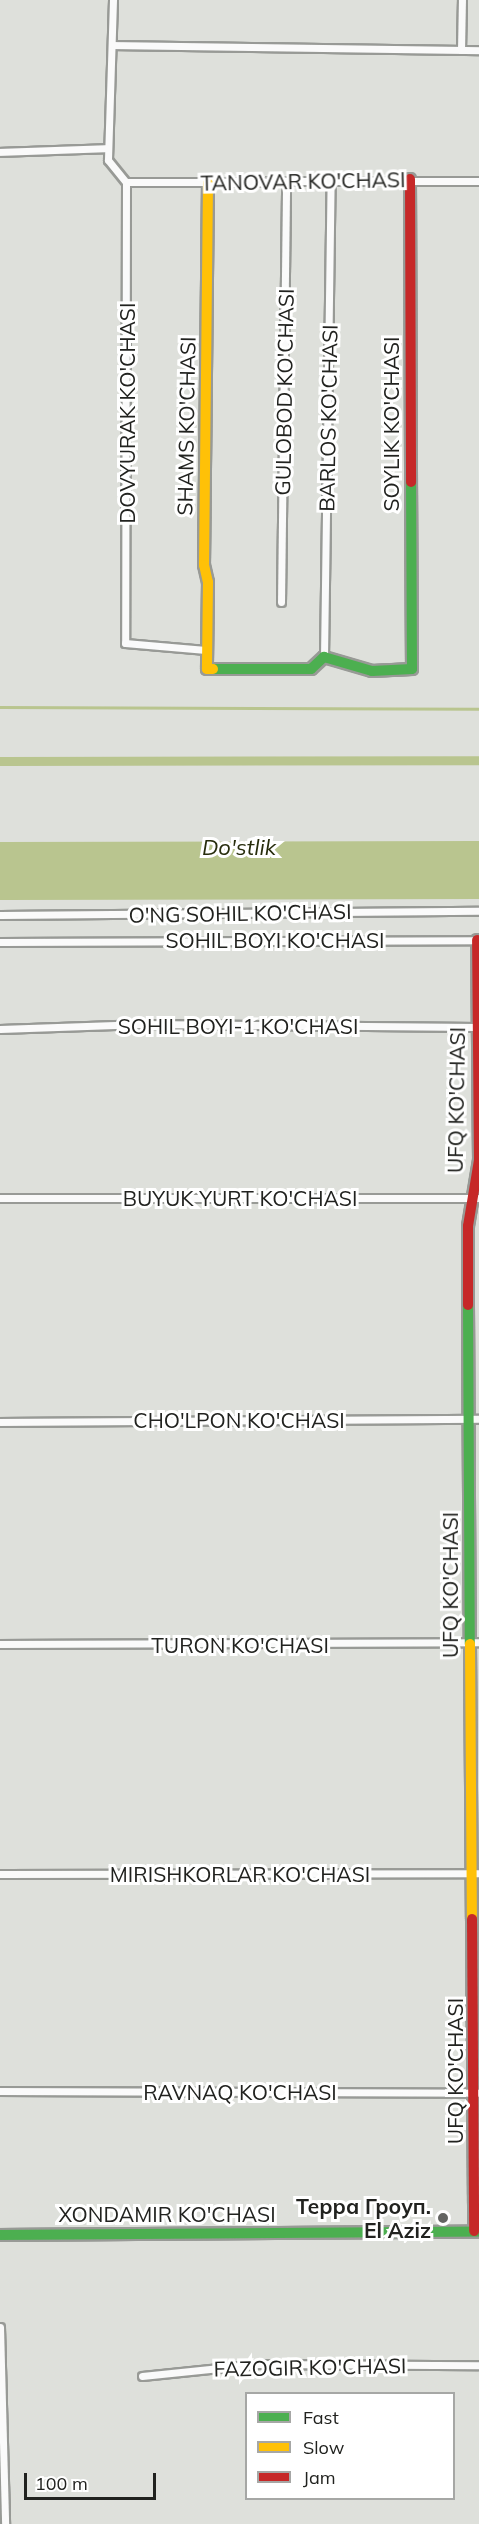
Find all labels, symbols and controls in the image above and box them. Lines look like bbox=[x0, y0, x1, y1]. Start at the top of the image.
street label: TANOVAR KO'CHASI bbox=[200, 167, 406, 195]
street label: GULOBOD KO'CHASI bbox=[270, 288, 298, 496]
street label: DOVYURAK KO'CHASI bbox=[114, 303, 140, 523]
street label: BARLOS KO'CHASI bbox=[314, 324, 342, 512]
street label: SHAMS KO'CHASI bbox=[172, 336, 200, 516]
street label: SOYLIK KO'CHASI bbox=[378, 337, 404, 511]
water label: Do'stlik bbox=[202, 835, 276, 861]
street label: O'NG SOHIL KO'CHASI bbox=[128, 898, 352, 928]
street label: SOHIL BOYI KO'CHASI bbox=[165, 927, 385, 953]
street label: SOHIL BOYI-1 KO'CHASI bbox=[118, 1013, 358, 1039]
street label: UFQ KO'CHASI bbox=[442, 1027, 470, 1173]
street label: BUYUK YURT KO'CHASI bbox=[123, 1185, 357, 1211]
street label: CHO'LPON KO'CHASI bbox=[133, 1407, 345, 1433]
street label: UFQ KO'CHASI bbox=[437, 1512, 463, 1658]
street label: TURON KO'CHASI bbox=[151, 1632, 329, 1658]
street label: MIRISHKORLAR KO'CHASI bbox=[110, 1861, 370, 1887]
street label: UFQ KO'CHASI bbox=[442, 1998, 468, 2144]
street label: RAVNAQ KO'CHASI bbox=[143, 2079, 337, 2105]
place label: Терра Гроуп. El Aziz bbox=[296, 2193, 431, 2243]
street label: XONDAMIR KO'CHASI bbox=[58, 2201, 276, 2227]
marker: Терра Гроуп. El Aziz bbox=[436, 2211, 450, 2225]
street label: FAZOGIR KO'CHASI bbox=[213, 2353, 407, 2381]
legend bbox=[245, 2392, 455, 2500]
text: Fast bbox=[303, 2406, 339, 2429]
text: Slow bbox=[303, 2436, 344, 2459]
scale bar bbox=[27, 2461, 159, 2499]
text: Jam bbox=[303, 2466, 336, 2489]
text: 100 m bbox=[35, 2472, 88, 2495]

